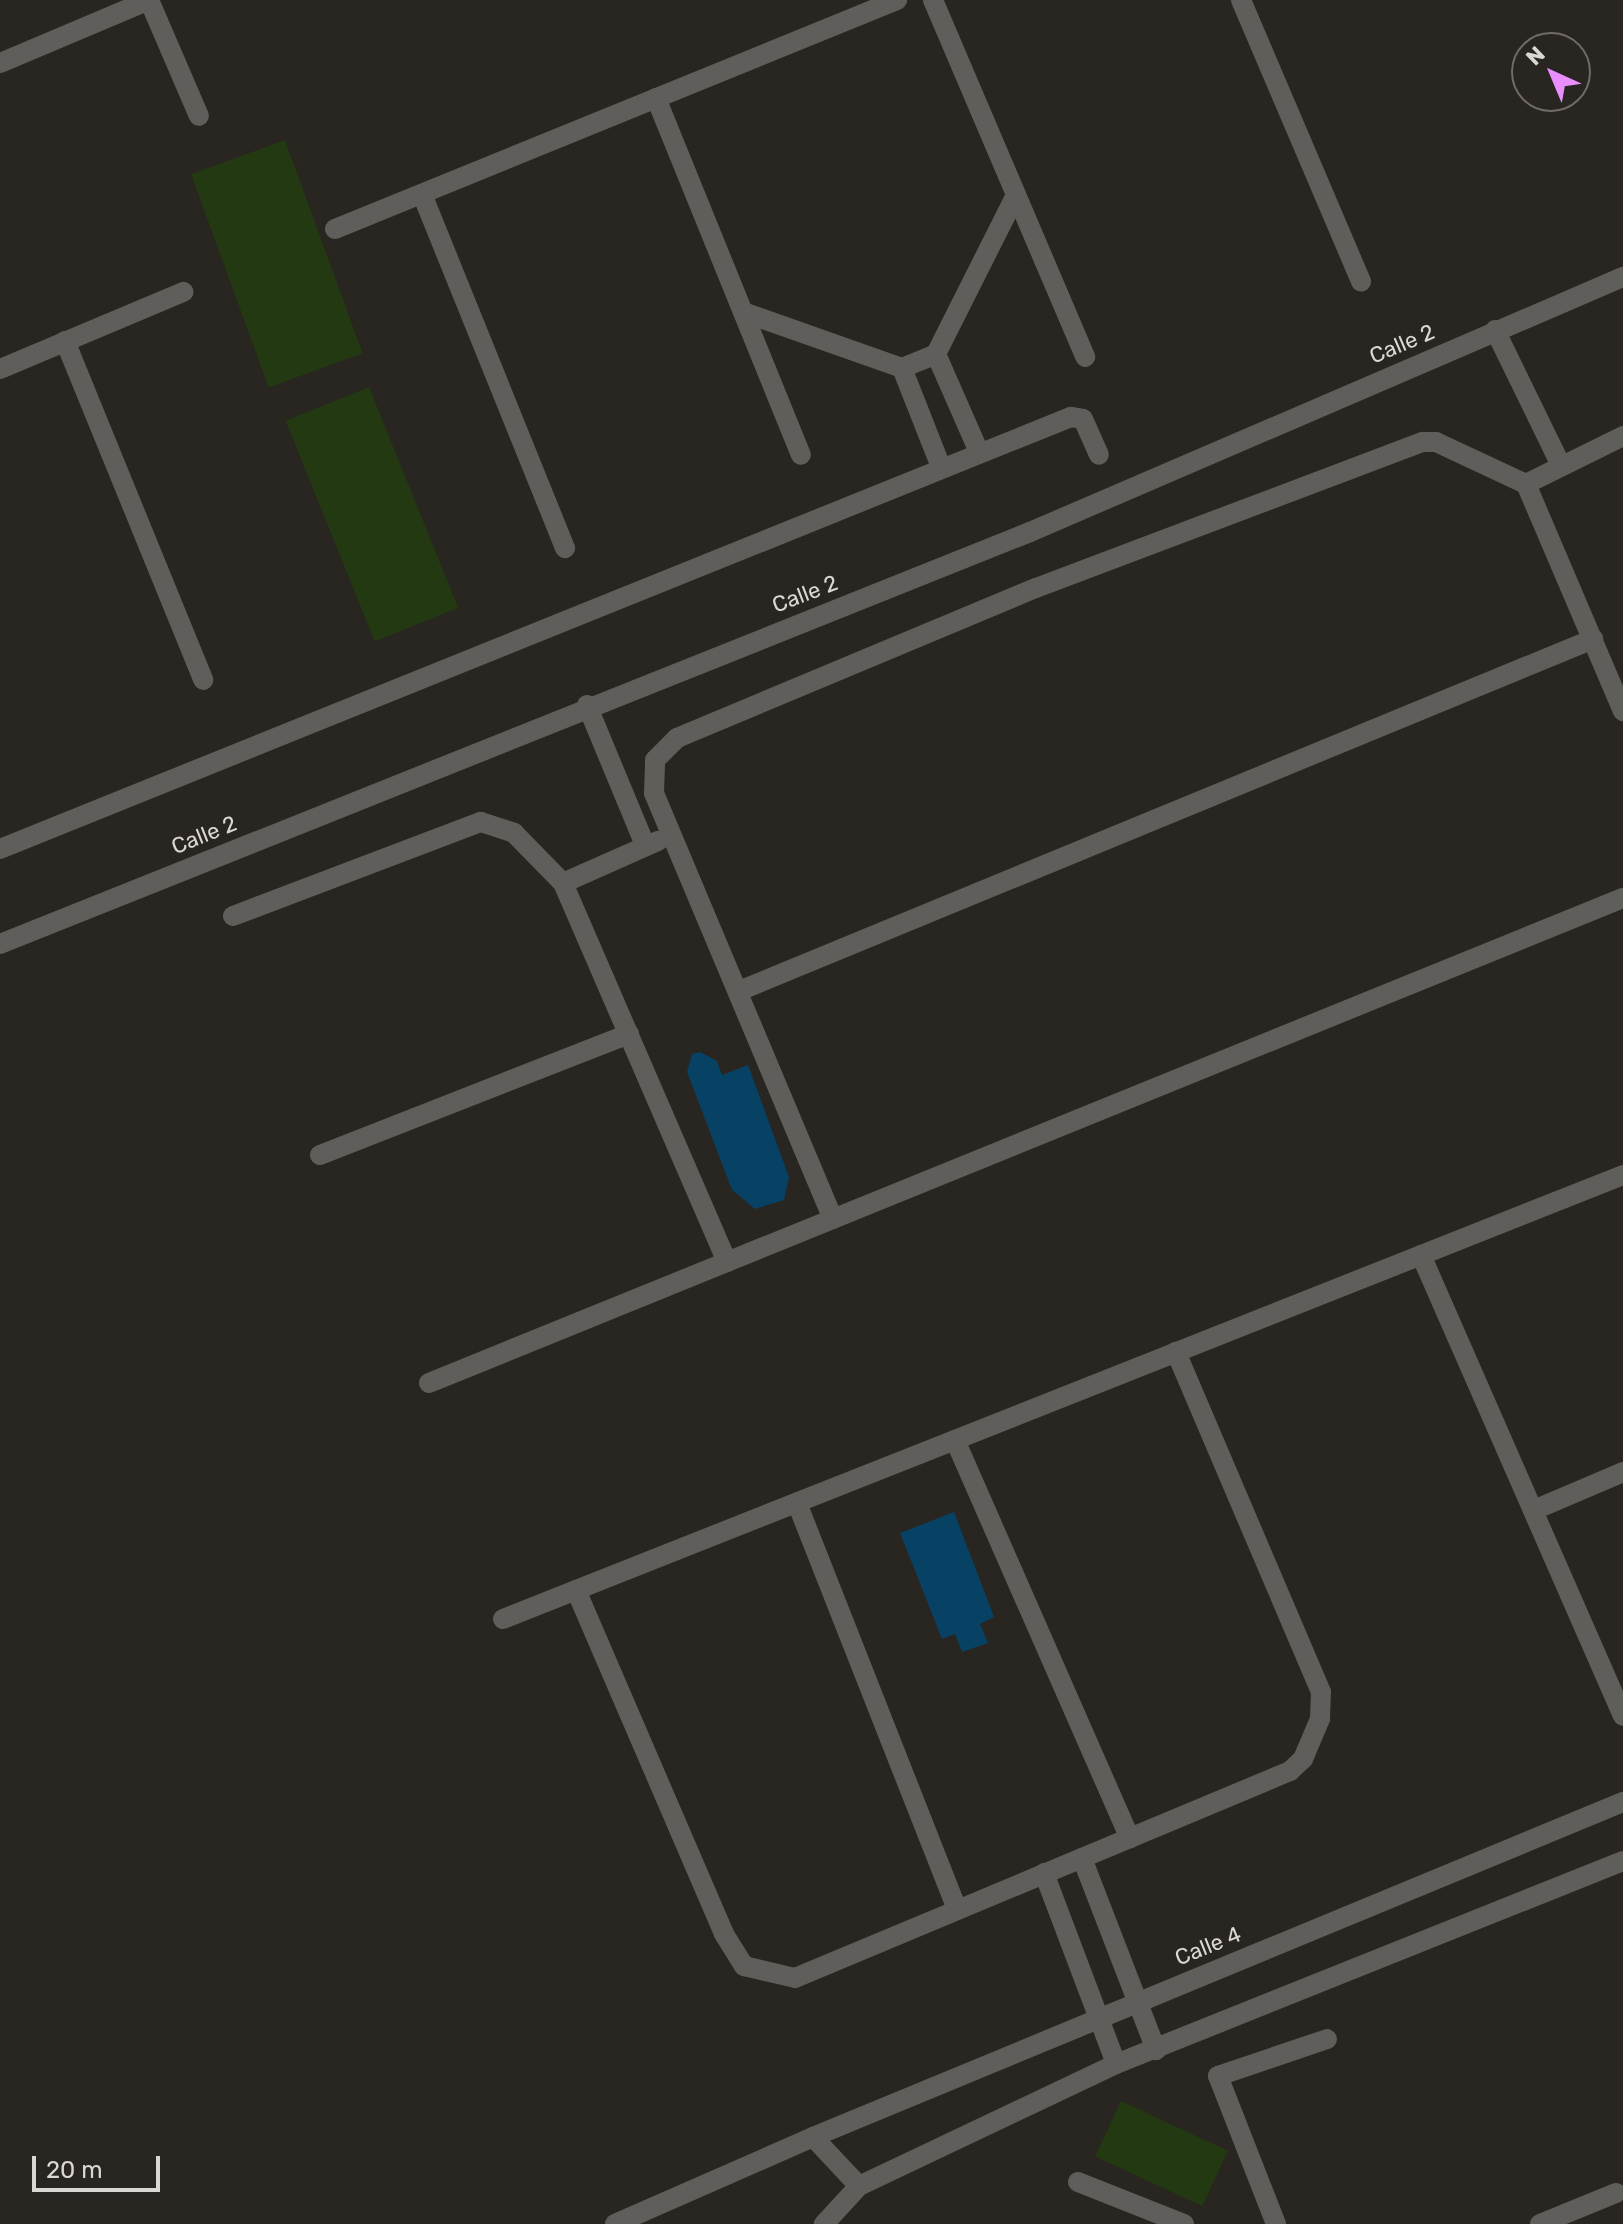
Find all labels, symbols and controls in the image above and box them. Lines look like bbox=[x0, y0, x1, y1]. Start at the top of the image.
north arrow bbox=[1511, 32, 1591, 112]
text: N bbox=[1520, 41, 1550, 71]
street label: Calle 2 bbox=[1365, 319, 1439, 369]
street label: Calle 2 bbox=[768, 569, 842, 619]
street label: Calle 2 bbox=[167, 810, 241, 860]
street label: Calle 4 bbox=[1171, 1921, 1245, 1971]
scale bar bbox=[36, 2140, 164, 2190]
text: 20 m bbox=[46, 2156, 103, 2184]

